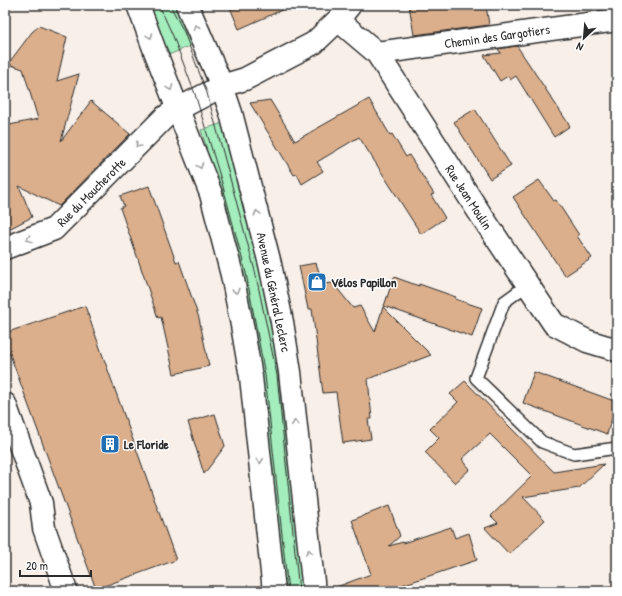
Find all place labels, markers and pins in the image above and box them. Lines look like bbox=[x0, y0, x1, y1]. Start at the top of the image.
shop icon: Vélos Papillon bbox=[306, 271, 328, 293]
place label: Vélos Papillon bbox=[331, 273, 397, 292]
building icon: Le Floride bbox=[99, 433, 121, 455]
place label: Le Floride bbox=[124, 435, 170, 453]

